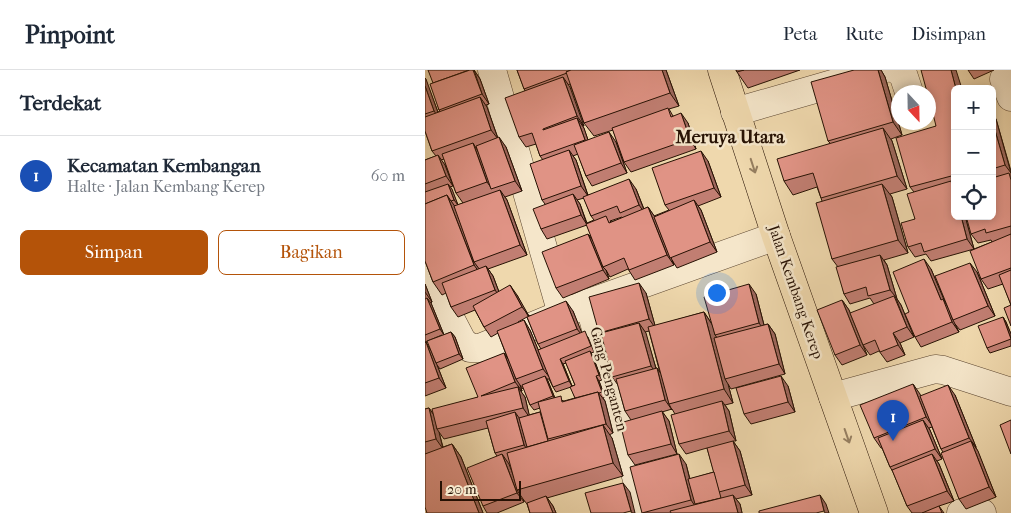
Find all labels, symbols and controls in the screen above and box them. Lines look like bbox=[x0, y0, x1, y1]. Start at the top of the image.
text: Pinpoint bbox=[25, 21, 115, 49]
text: Peta bbox=[783, 24, 817, 45]
text: Rute bbox=[845, 24, 883, 45]
text: Disimpan bbox=[911, 24, 986, 45]
north arrow bbox=[891, 85, 936, 130]
map controls bbox=[951, 85, 996, 220]
button: + bbox=[951, 85, 996, 130]
text: Terdekat bbox=[20, 91, 101, 115]
district label: Meruya Utara bbox=[674, 127, 785, 148]
button: − bbox=[951, 130, 996, 175]
text: Kecamatan Kembangan bbox=[67, 155, 261, 177]
one-way arrow bbox=[749, 158, 759, 174]
text: 1 bbox=[33, 166, 39, 185]
text: 60 m bbox=[371, 166, 405, 185]
button: locate bbox=[951, 175, 996, 220]
text: Halte · Jalan Kembang Kerep bbox=[67, 177, 265, 196]
street label: Jalan Kembang Kerep bbox=[764, 222, 827, 361]
button: Simpan bbox=[20, 230, 208, 275]
button: Bagikan bbox=[218, 230, 405, 275]
your location bbox=[704, 280, 730, 306]
street label: Gang Penganten bbox=[586, 325, 632, 433]
pin: 1 bbox=[877, 400, 909, 441]
one-way arrow bbox=[843, 427, 852, 443]
scale bar bbox=[440, 478, 521, 501]
text: 20 m bbox=[447, 481, 477, 498]

